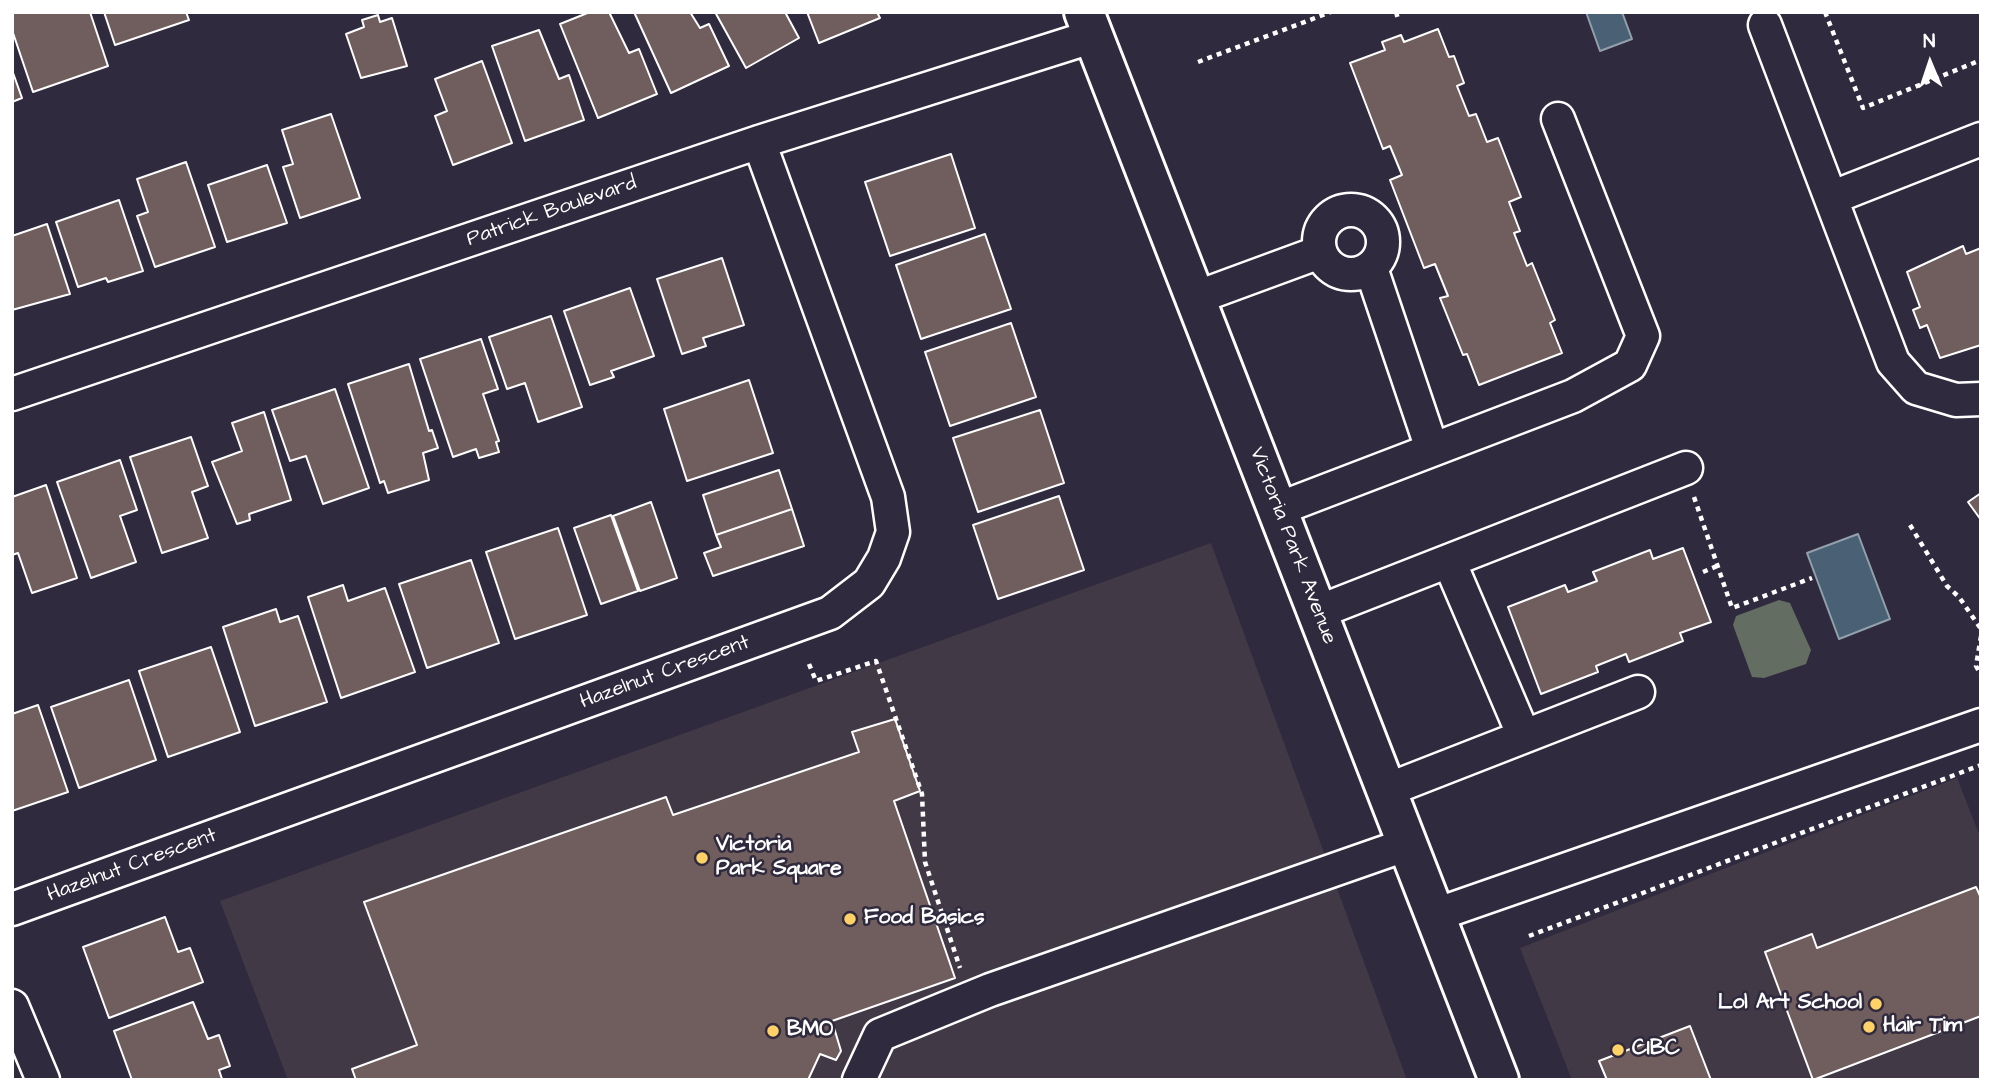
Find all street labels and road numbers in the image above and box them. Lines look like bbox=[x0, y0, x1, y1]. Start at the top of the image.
street label: Patrick Boulevard bbox=[464, 171, 640, 253]
street label: Victoria Park Avenue bbox=[1243, 444, 1341, 648]
street label: Hazelnut Crescent bbox=[577, 631, 753, 715]
street label: Hazelnut Crescent bbox=[44, 824, 220, 908]

